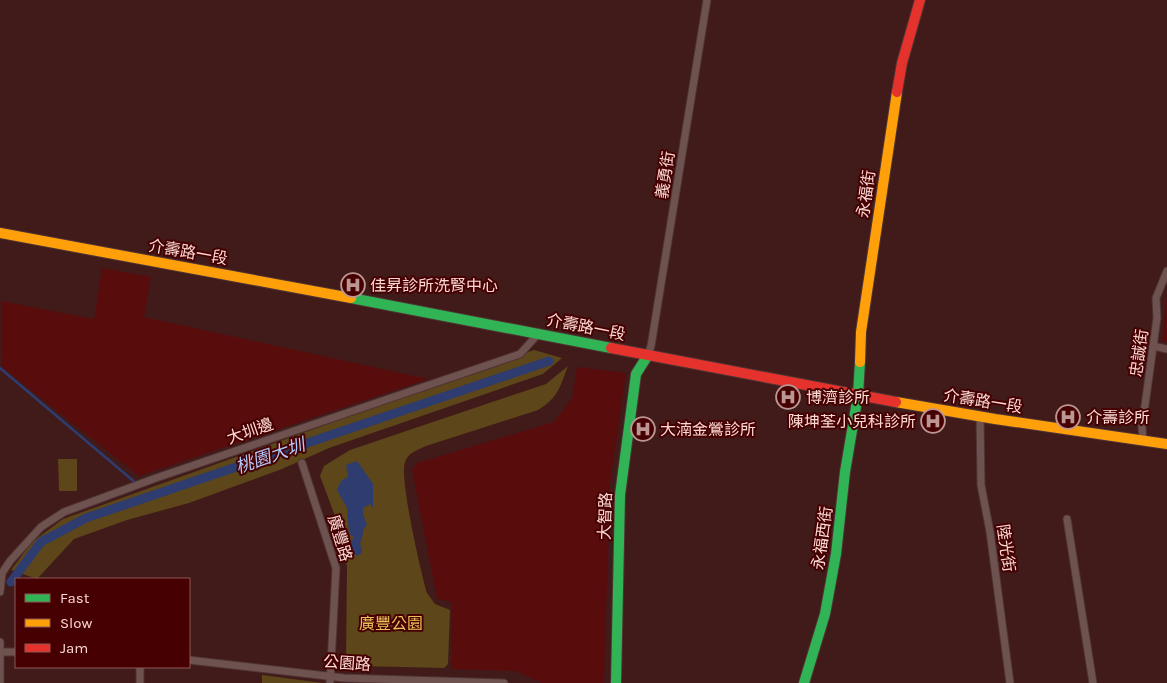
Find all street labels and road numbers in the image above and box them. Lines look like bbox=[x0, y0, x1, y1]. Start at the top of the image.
street label: 義勇街 bbox=[652, 150, 678, 200]
street label: 永福街 bbox=[853, 169, 879, 219]
street label: 介壽路一段 bbox=[147, 236, 229, 268]
street label: 介壽路一段 bbox=[545, 310, 627, 344]
street label: 忠誠街 bbox=[1126, 328, 1152, 378]
street label: 介壽路一段 bbox=[942, 385, 1024, 417]
street label: 大圳邊 bbox=[224, 414, 276, 448]
street label: 大智路 bbox=[595, 492, 615, 540]
street label: 永福西街 bbox=[808, 505, 836, 571]
street label: 廣豐路 bbox=[324, 512, 356, 564]
street label: 陸光街 bbox=[993, 523, 1019, 573]
street label: 公園路 bbox=[322, 652, 372, 674]

